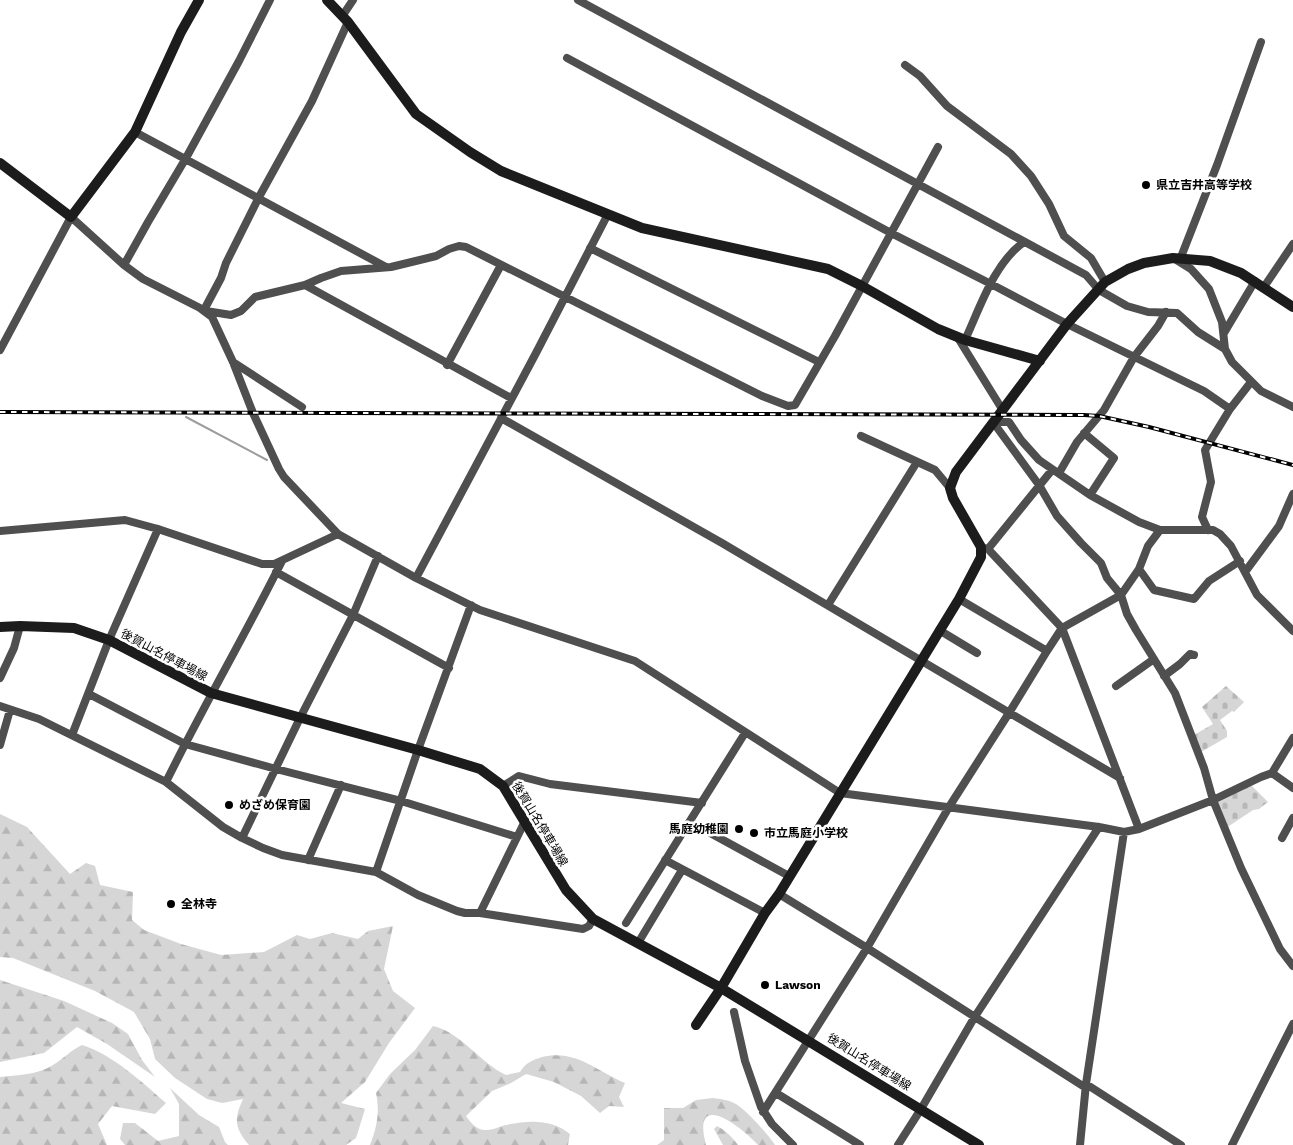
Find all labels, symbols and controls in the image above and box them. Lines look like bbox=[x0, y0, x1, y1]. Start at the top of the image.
place label: 県立吉井高等学校 bbox=[1156, 178, 1252, 192]
marker: 県立吉井高等学校 bbox=[1140, 179, 1152, 191]
street label: 後賀山名停車場線 bbox=[118, 626, 210, 684]
street label: 後賀山名停車場線 bbox=[509, 779, 571, 869]
place label: めざめ保育園 bbox=[239, 798, 311, 812]
marker: めざめ保育園 bbox=[223, 799, 235, 811]
place label: 馬庭幼稚園 bbox=[669, 822, 729, 836]
marker: 馬庭幼稚園 bbox=[733, 823, 745, 835]
place label: 市立馬庭小学校 bbox=[764, 826, 848, 840]
marker: 市立馬庭小学校 bbox=[748, 827, 760, 839]
place label: 全林寺 bbox=[181, 897, 217, 911]
marker: 全林寺 bbox=[165, 898, 177, 910]
place label: Lawson bbox=[775, 978, 821, 992]
marker: Lawson bbox=[759, 979, 771, 991]
street label: 後賀山名停車場線 bbox=[825, 1031, 913, 1093]

